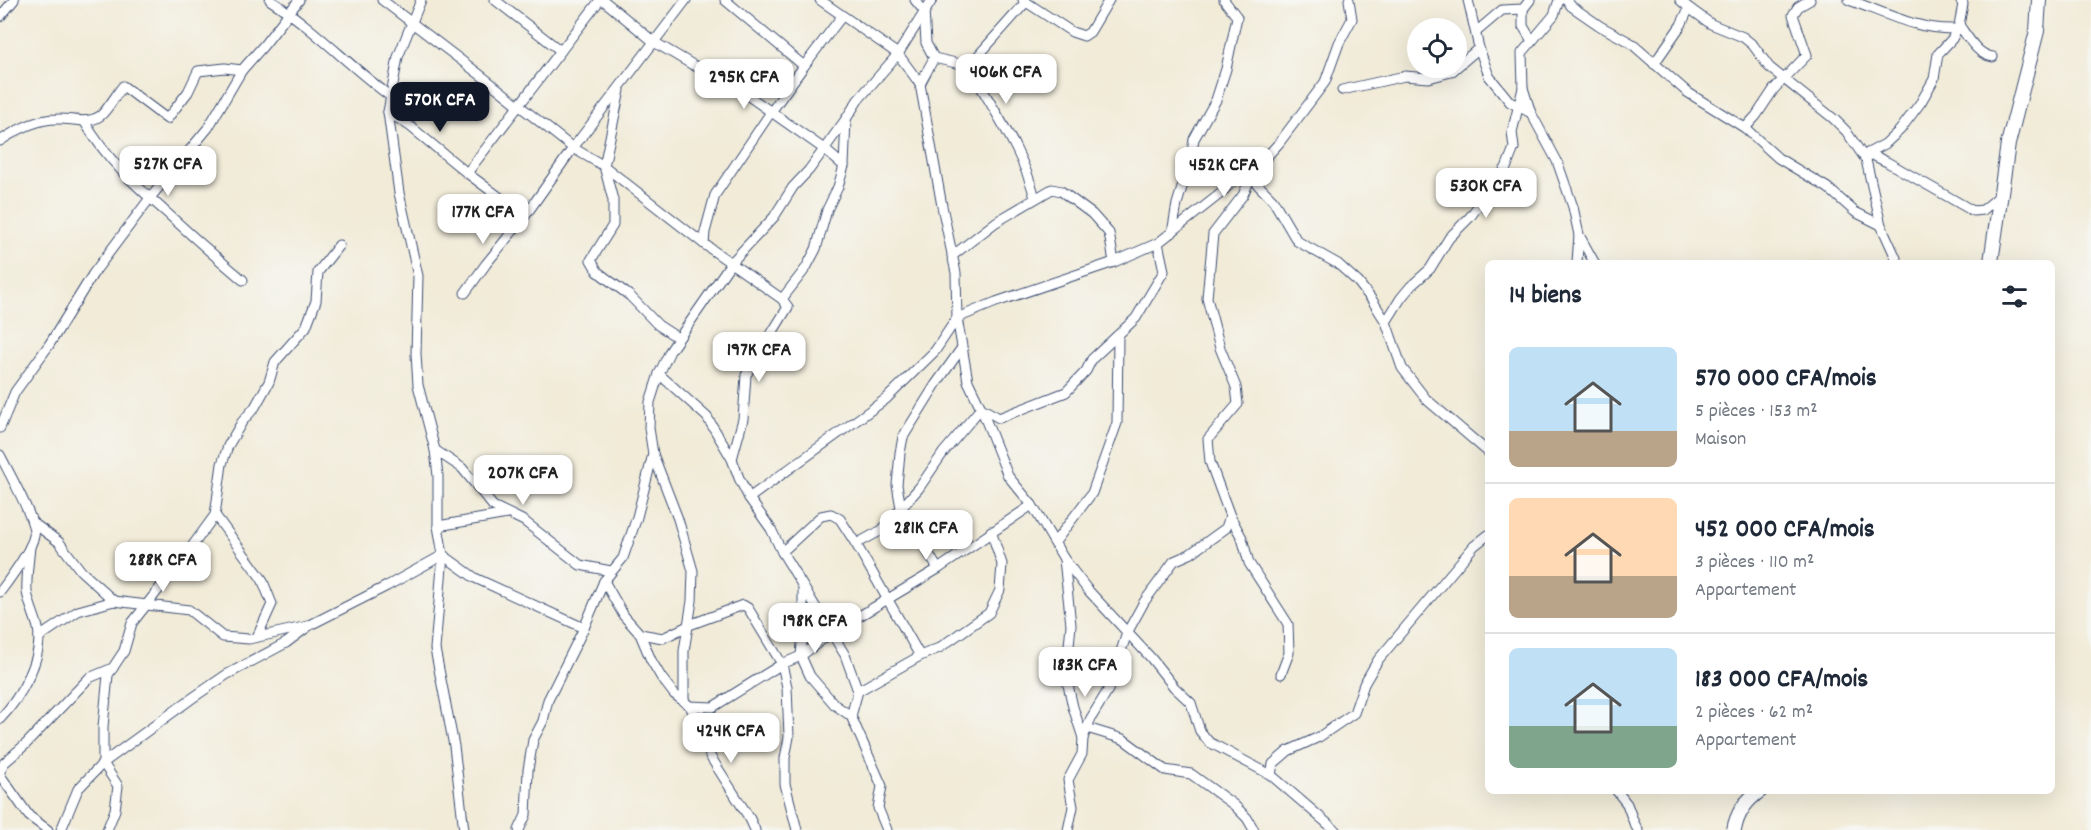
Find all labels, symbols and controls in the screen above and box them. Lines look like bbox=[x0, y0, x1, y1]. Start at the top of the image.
map controls bbox=[1407, 18, 1467, 78]
button: locate bbox=[1407, 18, 1467, 78]
pin: 406K CFA bbox=[944, 54, 1068, 105]
pin: 295K CFA bbox=[682, 59, 806, 110]
text: 406K CFA bbox=[970, 59, 1042, 87]
text: 295K CFA bbox=[709, 64, 779, 92]
pin: 570K CFA bbox=[378, 82, 502, 133]
text: 570K CFA bbox=[404, 87, 476, 115]
pin: 527K CFA bbox=[106, 146, 230, 197]
pin: 452K CFA bbox=[1162, 147, 1286, 198]
text: 527K CFA bbox=[133, 151, 203, 179]
text: 452K CFA bbox=[1189, 152, 1259, 180]
pin: 530K CFA bbox=[1424, 168, 1548, 219]
text: 530K CFA bbox=[1450, 173, 1522, 201]
pin: 177K CFA bbox=[421, 194, 545, 245]
text: 177K CFA bbox=[451, 199, 515, 227]
text: 14 biens bbox=[1509, 278, 1582, 315]
icon: filters bbox=[1998, 280, 2031, 313]
pin: 197K CFA bbox=[697, 332, 821, 383]
text: 197K CFA bbox=[727, 337, 791, 365]
text: 570 000 CFA/mois bbox=[1695, 361, 1877, 398]
icon: home bbox=[1557, 371, 1629, 443]
text: 5 pièces · 153 m² bbox=[1695, 398, 1817, 426]
text: Maison bbox=[1695, 426, 1746, 454]
pin: 207K CFA bbox=[461, 455, 585, 506]
text: 207K CFA bbox=[488, 460, 558, 488]
pin: 281K CFA bbox=[864, 510, 988, 561]
text: 452 000 CFA/mois bbox=[1695, 512, 1875, 549]
text: 281K CFA bbox=[894, 515, 958, 543]
icon: home bbox=[1557, 522, 1629, 594]
pin: 288K CFA bbox=[101, 542, 225, 593]
text: 288K CFA bbox=[129, 547, 197, 575]
text: 3 pièces · 110 m² bbox=[1695, 549, 1814, 577]
text: Appartement bbox=[1695, 577, 1797, 605]
pin: 198K CFA bbox=[753, 603, 877, 654]
text: 198K CFA bbox=[782, 608, 848, 636]
pin: 183K CFA bbox=[1023, 647, 1147, 698]
text: 183K CFA bbox=[1053, 652, 1117, 680]
text: 183 000 CFA/mois bbox=[1695, 662, 1868, 699]
icon: home bbox=[1557, 672, 1629, 744]
text: 2 pièces · 62 m² bbox=[1695, 699, 1813, 727]
pin: 424K CFA bbox=[669, 713, 793, 764]
text: 424K CFA bbox=[697, 718, 765, 746]
text: Appartement bbox=[1695, 727, 1797, 755]

